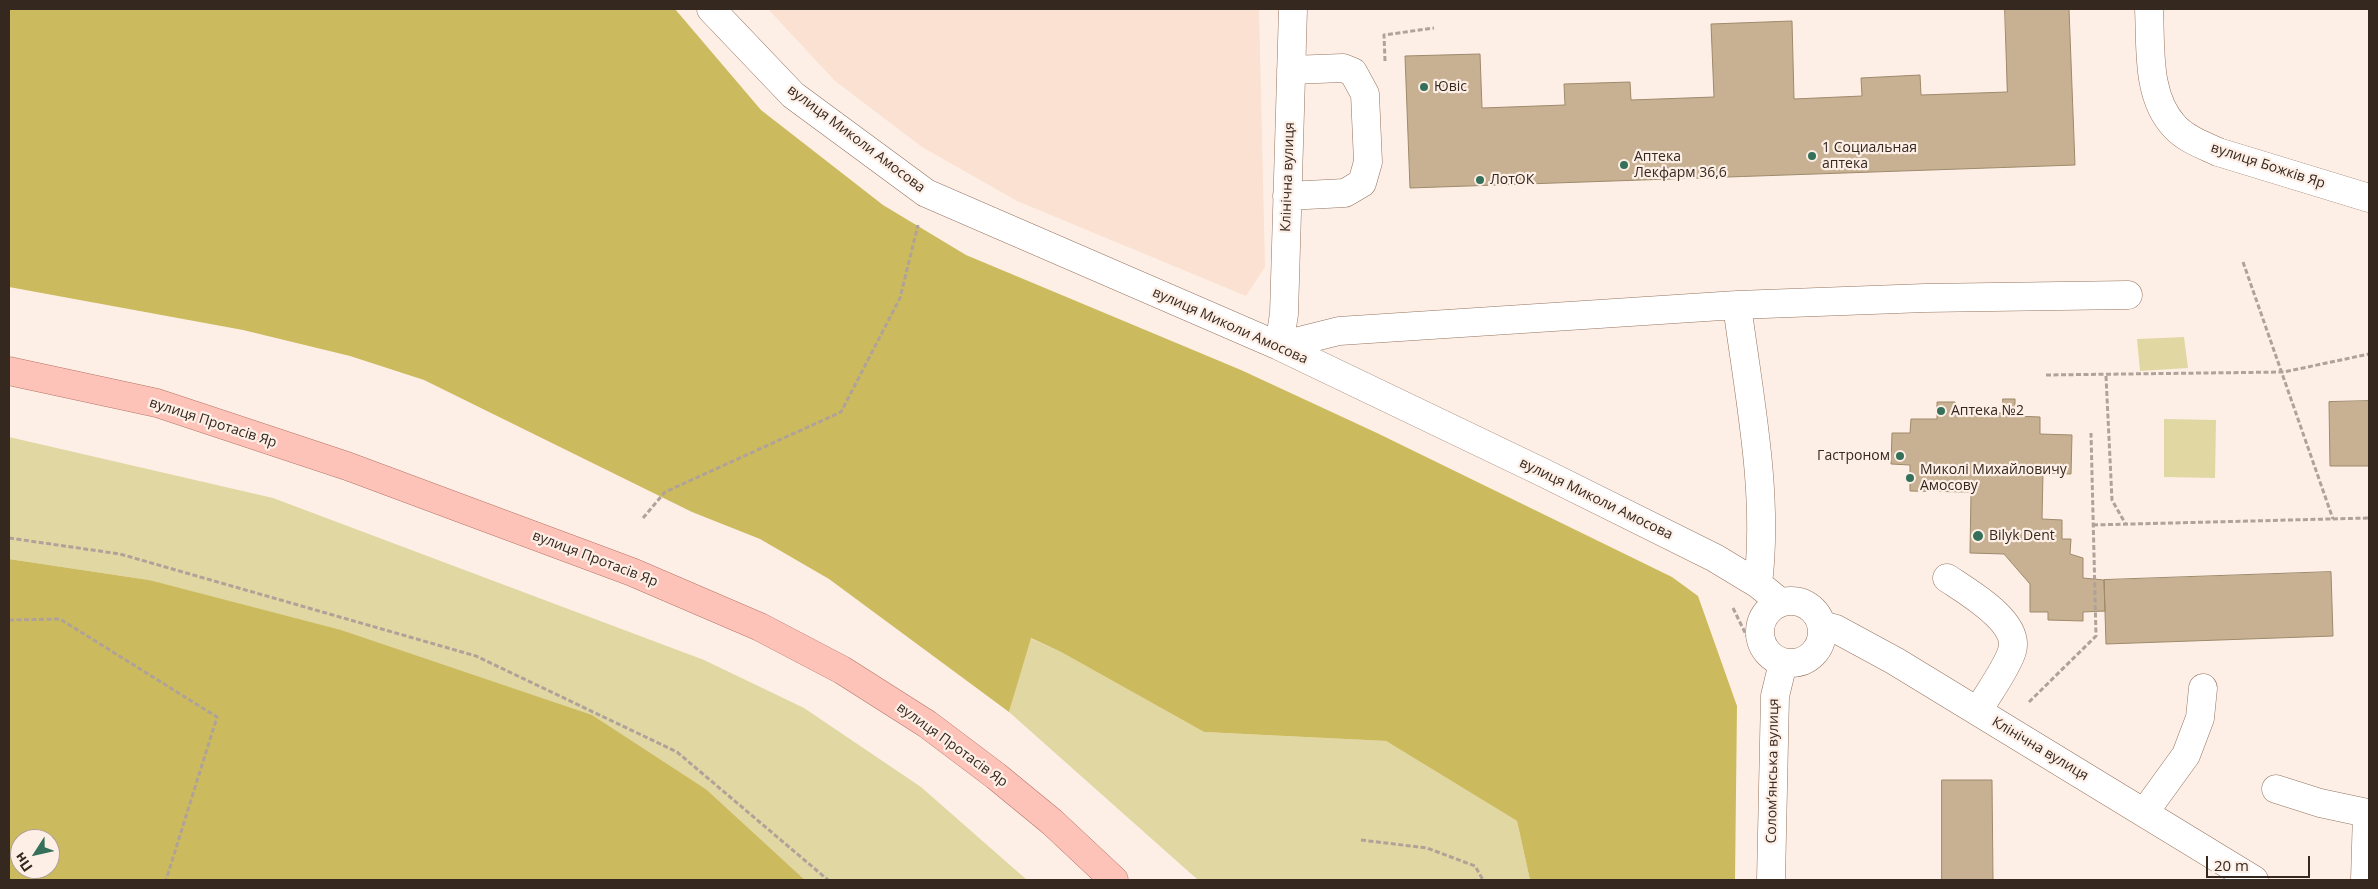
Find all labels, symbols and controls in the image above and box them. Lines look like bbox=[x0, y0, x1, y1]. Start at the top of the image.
place label: Ювіс bbox=[1434, 79, 1467, 95]
marker: Ювіс bbox=[1418, 81, 1430, 93]
street label: вулиця Миколи Амосова bbox=[784, 82, 928, 196]
street label: Клінічна вулиця bbox=[1278, 122, 1298, 232]
place label: 1 Социальная аптека bbox=[1822, 140, 1917, 172]
street label: вулиця Божків Яр bbox=[2209, 140, 2327, 192]
place label: Аптека Лекфарм 36,6 bbox=[1634, 149, 1727, 182]
marker: 1 Социальная аптека bbox=[1806, 150, 1818, 162]
marker: Аптека Лекфарм 36,6 bbox=[1618, 159, 1630, 171]
place label: ЛотОК bbox=[1490, 172, 1534, 188]
marker: ЛотОК bbox=[1474, 174, 1486, 186]
street label: вулиця Миколи Амосова bbox=[1150, 284, 1310, 368]
street label: вулиця Протасів Яр bbox=[147, 394, 279, 452]
place label: Аптека №2 bbox=[1951, 403, 2024, 419]
marker: Аптека №2 bbox=[1935, 405, 1947, 417]
place label: Гастроном bbox=[1817, 448, 1890, 464]
marker: Гастроном bbox=[1894, 450, 1906, 462]
street label: вулиця Миколи Амосова bbox=[1517, 455, 1675, 543]
place label: Миколі Михайловичу Амосову bbox=[1920, 462, 2067, 494]
marker: Миколі Михайловичу Амосову bbox=[1904, 472, 1916, 484]
street label: вулиця Протасів Яр bbox=[530, 527, 660, 591]
place label: Bilyk Dent bbox=[1989, 528, 2055, 544]
marker: Bilyk Dent bbox=[1971, 529, 1985, 543]
street label: Соломʼянська вулиця bbox=[1763, 698, 1783, 844]
street label: вулиця Протасів Яр bbox=[893, 699, 1011, 791]
street label: Клінічна вулиця bbox=[1989, 714, 2091, 784]
north arrow bbox=[10, 829, 60, 879]
scale bar bbox=[2208, 846, 2312, 878]
text: Пн bbox=[10, 849, 37, 876]
text: 20 m bbox=[2214, 855, 2249, 875]

